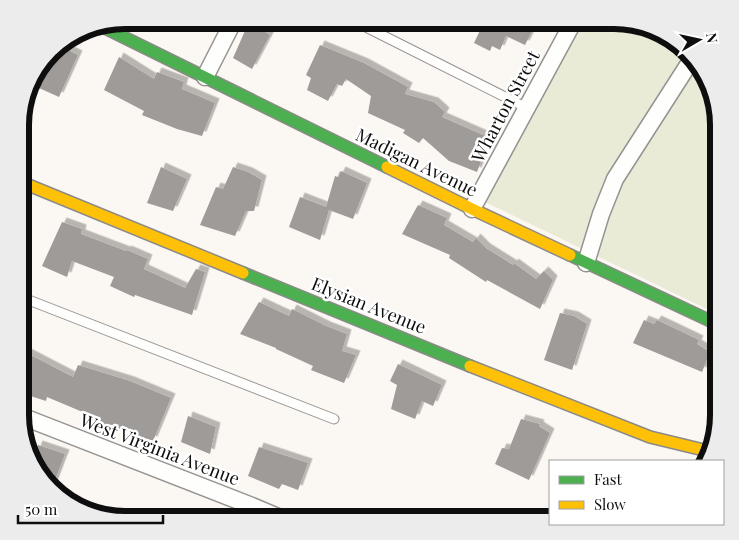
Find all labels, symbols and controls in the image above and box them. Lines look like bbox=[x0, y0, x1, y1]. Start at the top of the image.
north arrow bbox=[674, 15, 724, 65]
text: N bbox=[702, 31, 723, 44]
street label: Wharton Street bbox=[465, 45, 545, 167]
street label: Madigan Avenue bbox=[352, 122, 482, 202]
street label: Elysian Avenue bbox=[308, 271, 430, 339]
street label: West Virginia Avenue bbox=[76, 407, 243, 490]
legend bbox=[549, 460, 724, 525]
text: Fast bbox=[594, 469, 623, 489]
scale bar bbox=[18, 492, 162, 524]
text: Slow bbox=[594, 494, 626, 514]
text: 50 m bbox=[25, 499, 58, 519]

